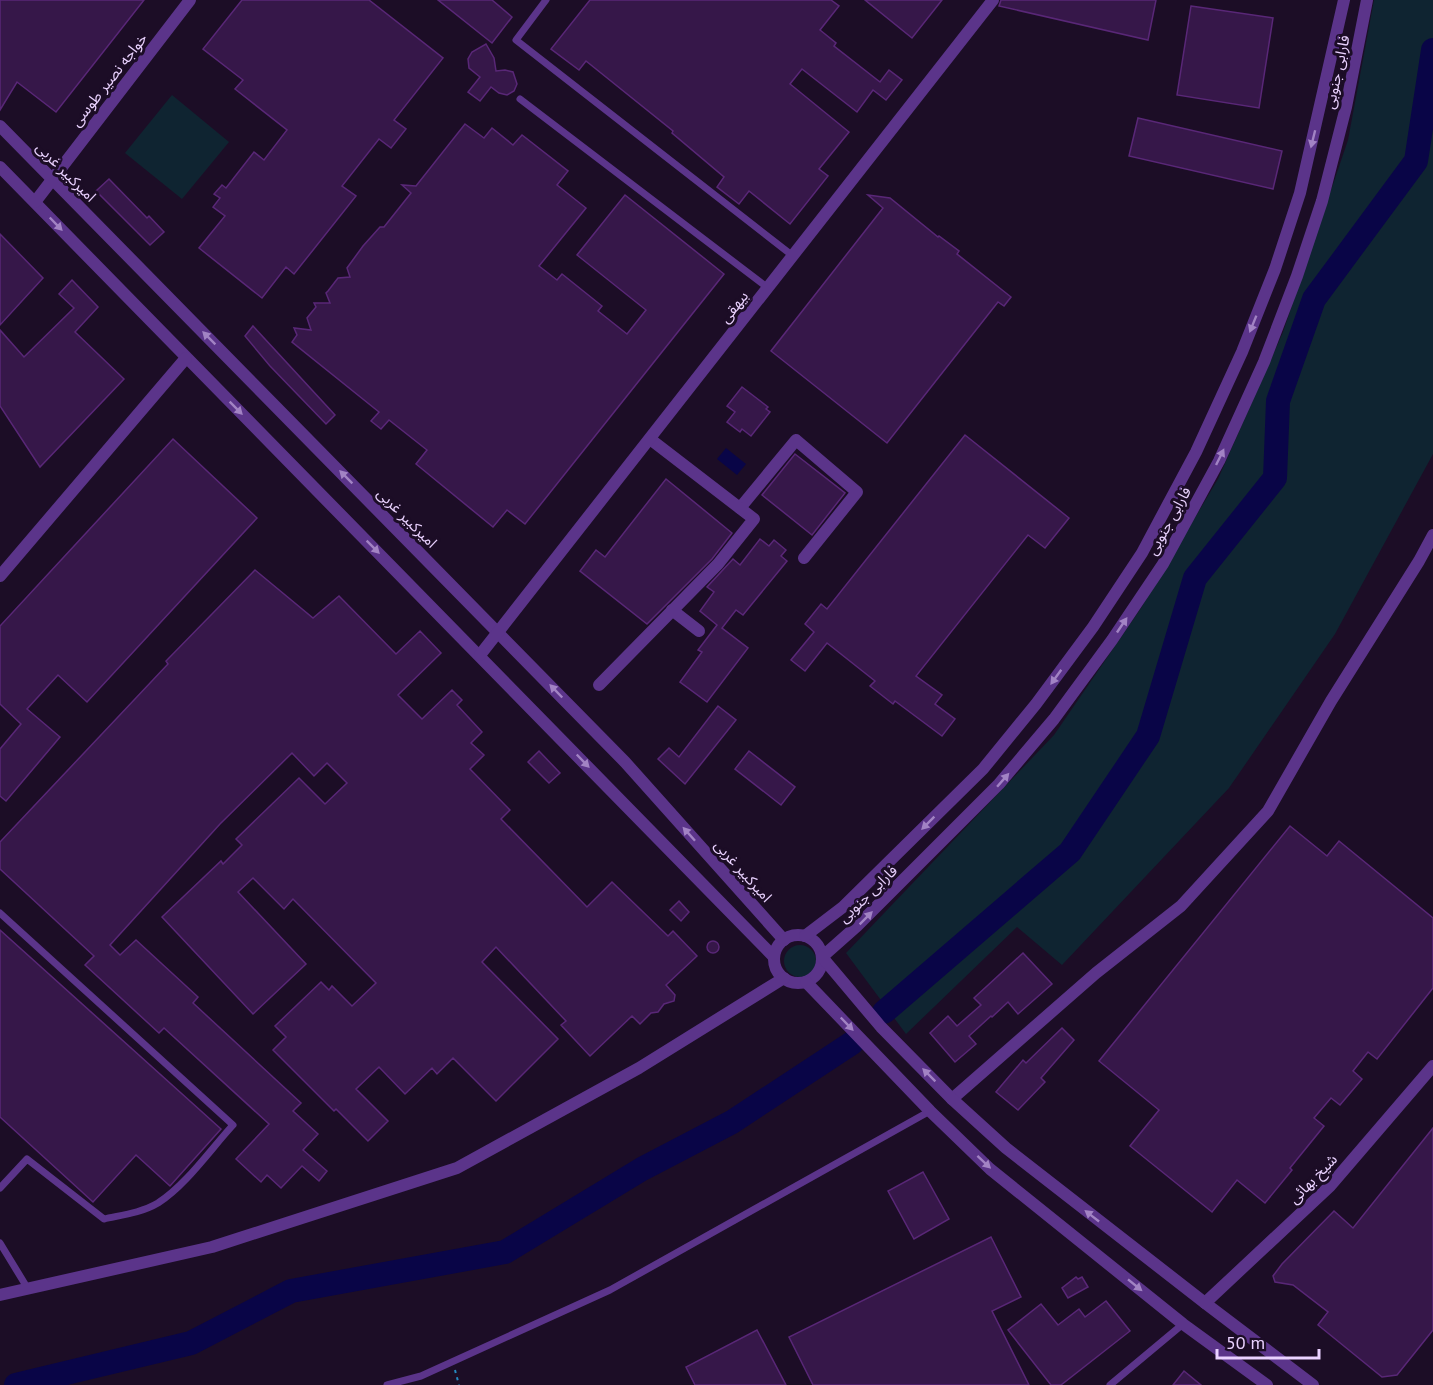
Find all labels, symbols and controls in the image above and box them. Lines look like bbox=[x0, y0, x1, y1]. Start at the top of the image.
street label: خواجه نصیر طوسی bbox=[66, 29, 151, 130]
street label: فارابی جنوبی bbox=[1319, 33, 1354, 111]
one-way arrow bbox=[1308, 130, 1318, 148]
street label: امیرکبیر غربی bbox=[32, 138, 100, 206]
one-way arrow bbox=[48, 216, 62, 230]
street label: بیهقی bbox=[715, 287, 752, 327]
one-way arrow bbox=[1248, 315, 1257, 333]
one-way arrow bbox=[202, 331, 216, 346]
one-way arrow bbox=[229, 401, 243, 415]
one-way arrow bbox=[1216, 449, 1225, 466]
one-way arrow bbox=[339, 470, 353, 485]
street label: فارابی جنوبی bbox=[1142, 483, 1195, 558]
street label: امیرکبیر غربی bbox=[373, 484, 441, 552]
one-way arrow bbox=[366, 539, 380, 553]
one-way arrow bbox=[1116, 618, 1128, 634]
one-way arrow bbox=[1051, 669, 1063, 684]
one-way arrow bbox=[549, 684, 563, 699]
one-way arrow bbox=[576, 753, 590, 767]
one-way arrow bbox=[996, 773, 1009, 788]
one-way arrow bbox=[921, 816, 935, 830]
one-way arrow bbox=[682, 826, 696, 841]
street label: امیرکبیر غربی bbox=[710, 836, 776, 906]
street label: فارابی جنوبی bbox=[834, 861, 901, 927]
one-way arrow bbox=[858, 911, 873, 925]
one-way arrow bbox=[839, 1016, 853, 1030]
one-way arrow bbox=[922, 1069, 936, 1083]
street label: شیخ بهائی bbox=[1284, 1150, 1343, 1210]
one-way arrow bbox=[976, 1155, 990, 1169]
one-way arrow bbox=[1085, 1210, 1100, 1222]
one-way arrow bbox=[1127, 1279, 1143, 1292]
scale bar bbox=[1217, 1322, 1319, 1360]
text: 50 m bbox=[1226, 1331, 1265, 1354]

